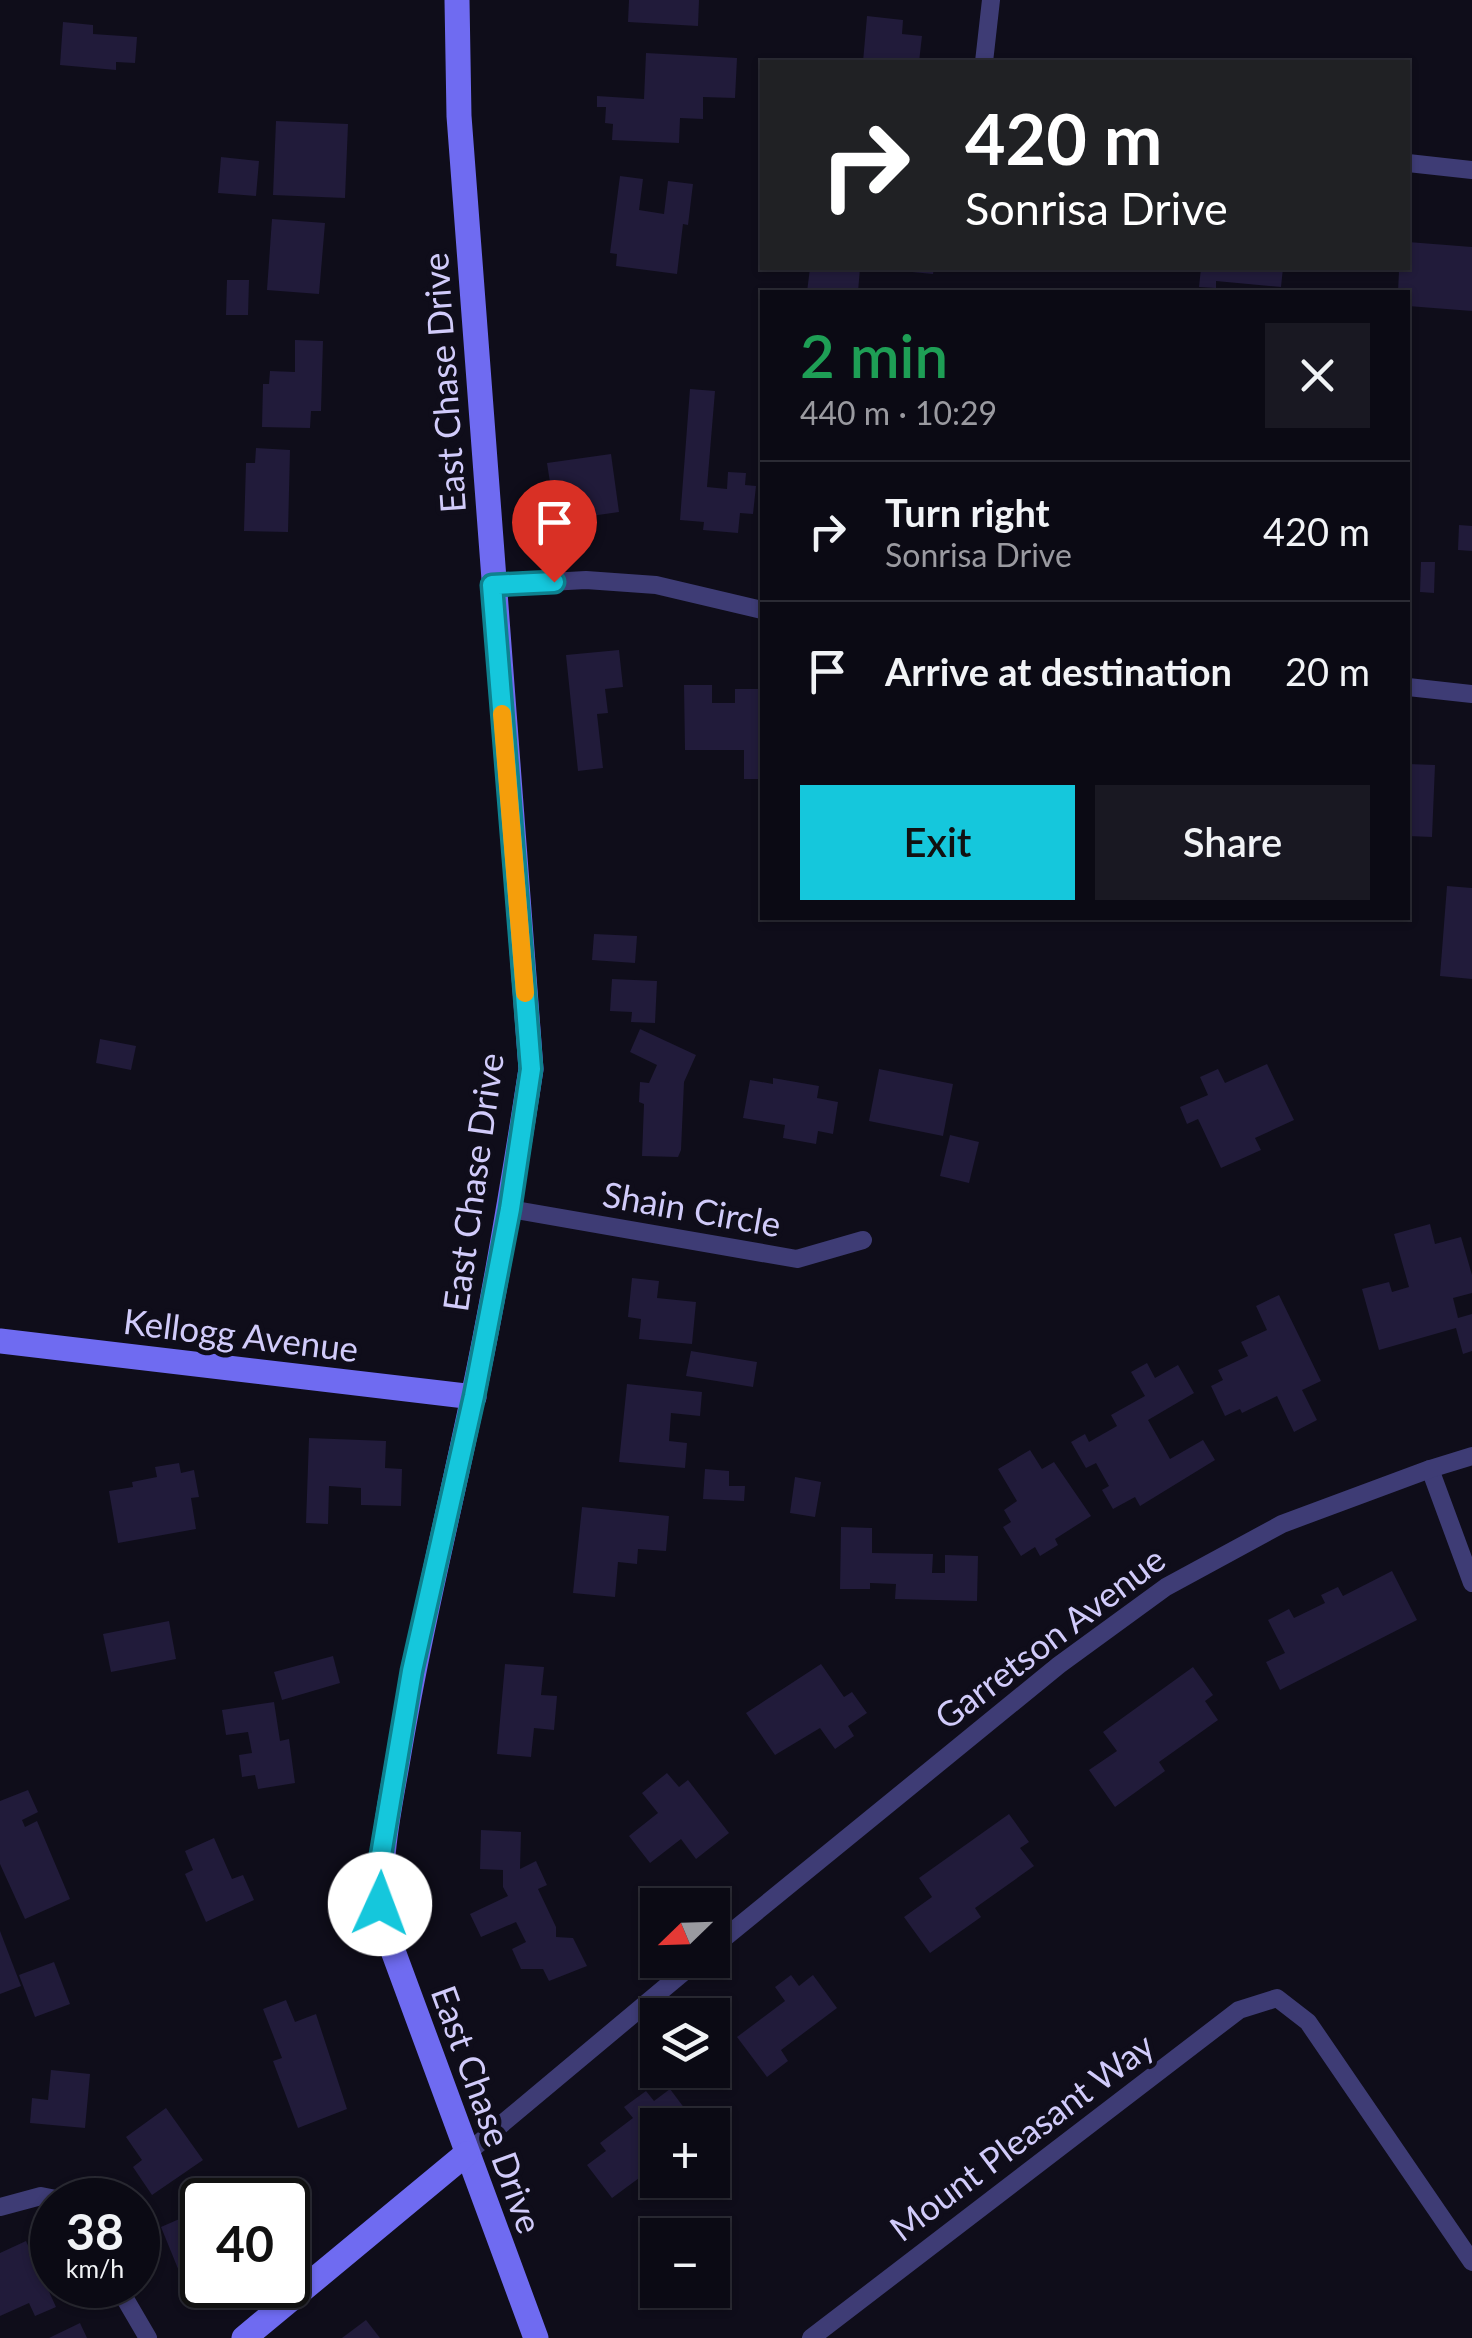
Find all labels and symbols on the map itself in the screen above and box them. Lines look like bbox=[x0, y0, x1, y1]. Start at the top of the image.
street label: East Chase Drive bbox=[413, 252, 473, 514]
pin bbox=[512, 480, 597, 583]
street label: East Chase Drive bbox=[433, 1050, 511, 1314]
street label: Shain Circle bbox=[600, 1172, 784, 1244]
street label: Kellogg Avenue bbox=[121, 1299, 361, 1369]
street label: Garretson Avenue bbox=[926, 1537, 1172, 1737]
position arrow bbox=[328, 1852, 432, 1956]
north arrow bbox=[640, 1888, 730, 1978]
street label: East Chase Drive bbox=[424, 1979, 552, 2239]
street label: Mount Pleasant Way bbox=[881, 2023, 1161, 2249]
speed limit sign: 40 bbox=[180, 2178, 310, 2308]

